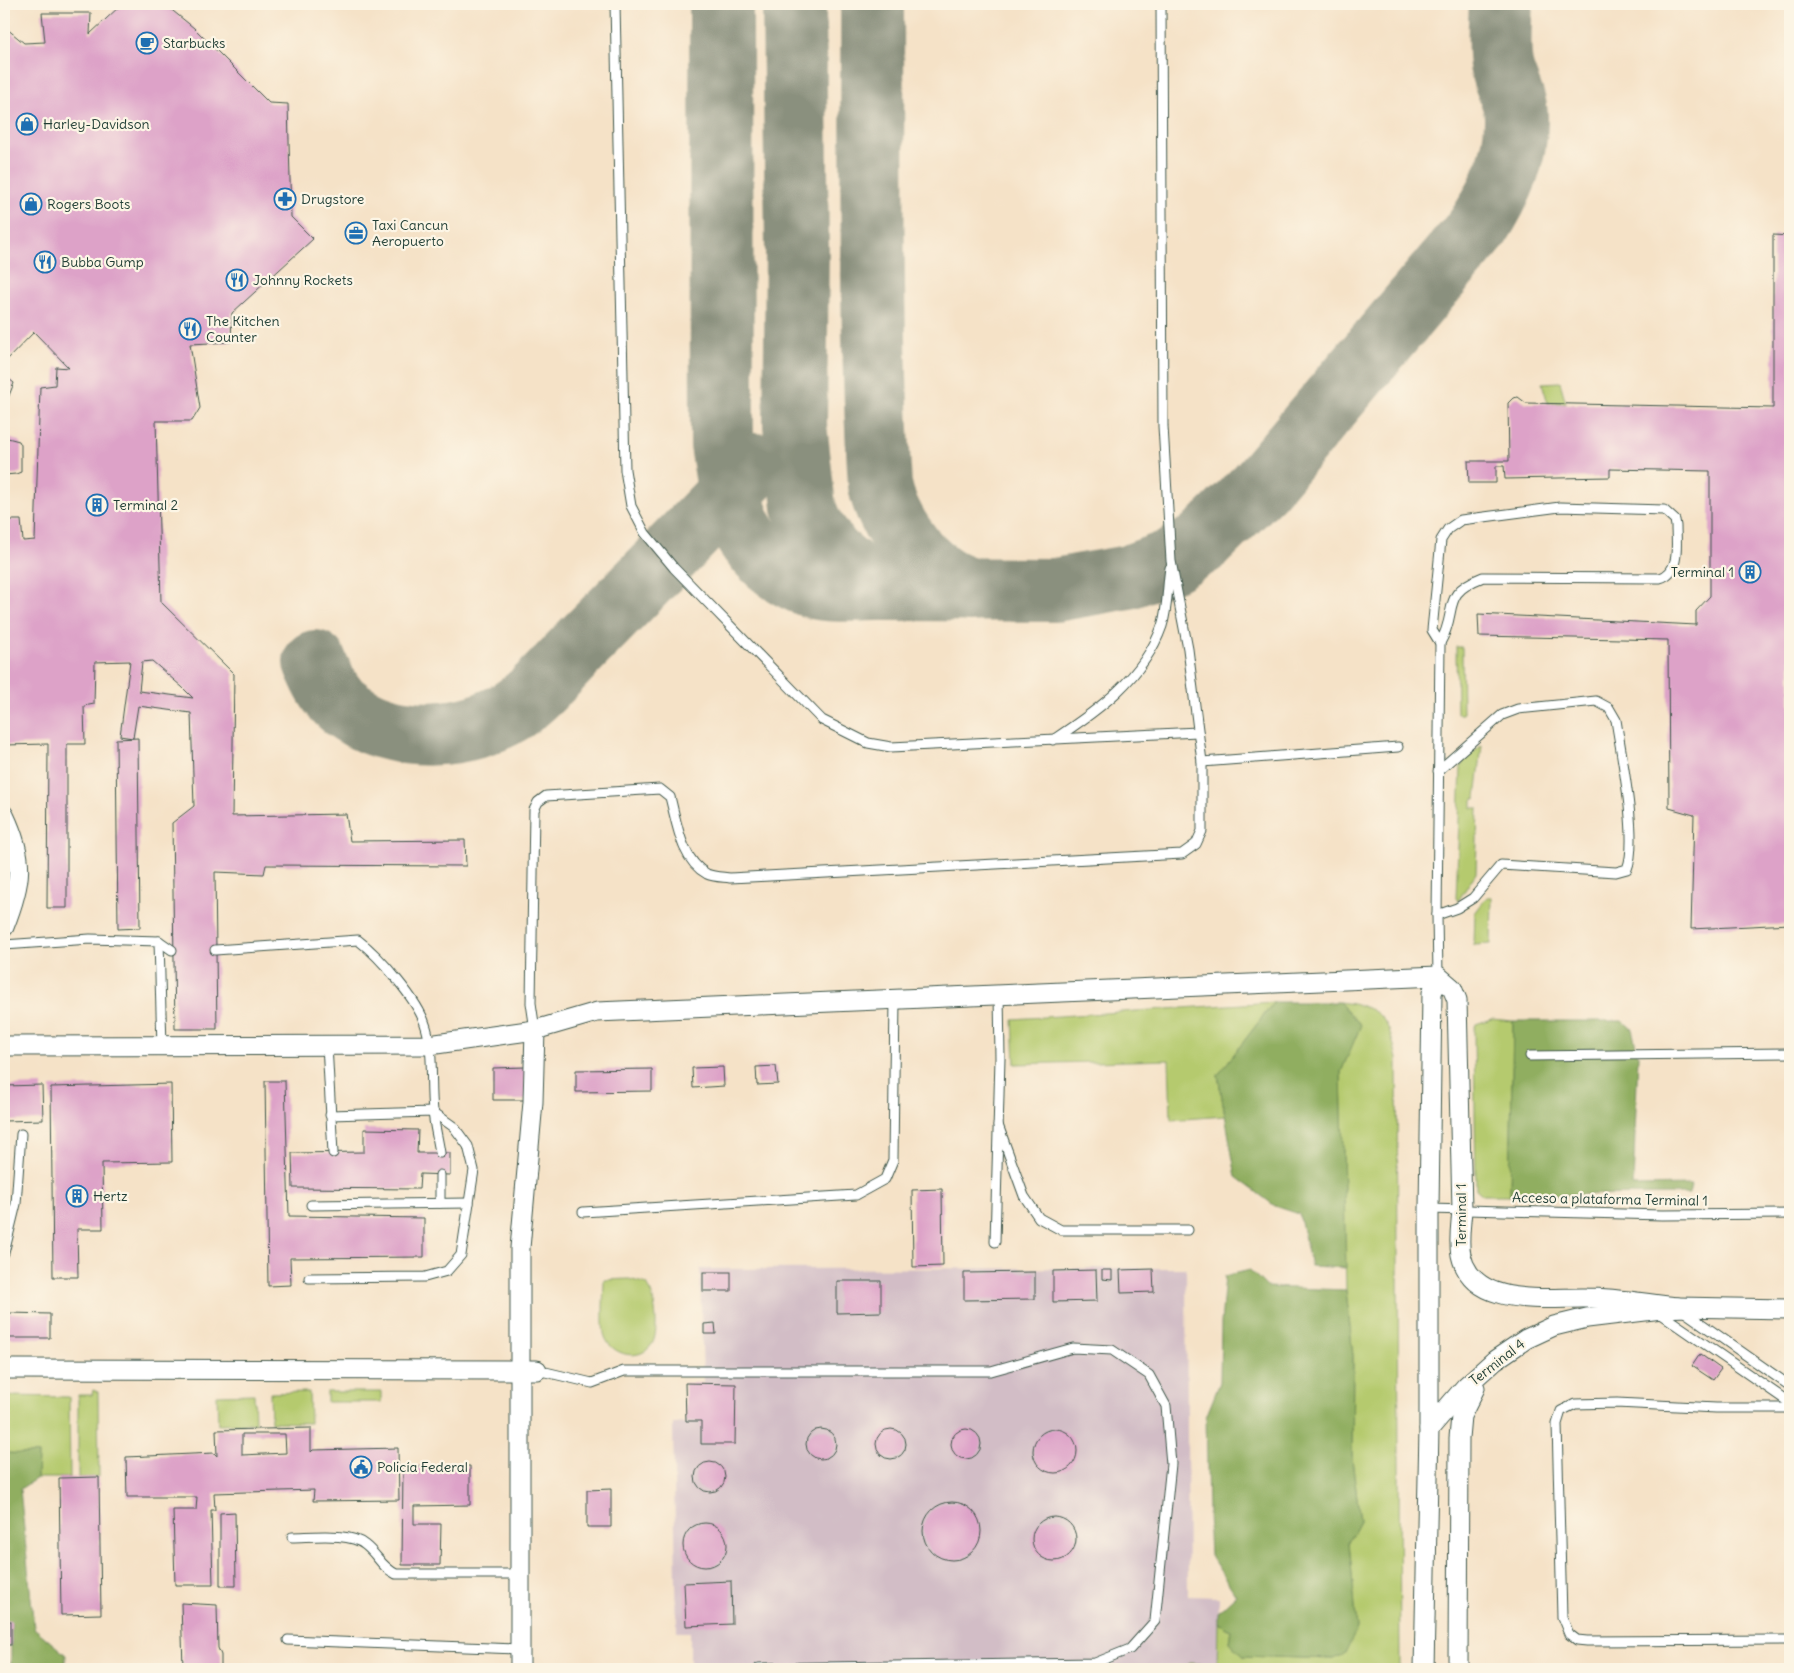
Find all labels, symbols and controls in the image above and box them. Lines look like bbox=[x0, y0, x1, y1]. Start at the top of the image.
cafe icon: Starbucks bbox=[135, 31, 159, 55]
place label: Starbucks bbox=[163, 34, 225, 52]
shop icon: Harley-Davidson bbox=[15, 112, 39, 136]
place label: Harley-Davidson bbox=[43, 115, 150, 133]
pharmacy icon: Drugstore bbox=[273, 187, 297, 211]
place label: Drugstore bbox=[301, 190, 364, 208]
shop icon: Rogers Boots bbox=[19, 192, 43, 216]
place label: Rogers Boots bbox=[47, 195, 130, 213]
place label: Taxi Cancun Aeropuerto bbox=[372, 216, 448, 250]
office icon: Taxi Cancun Aeropuerto bbox=[344, 221, 368, 245]
restaurant icon: Bubba Gump bbox=[33, 250, 57, 274]
place label: Bubba Gump bbox=[61, 253, 144, 271]
restaurant icon: Johnny Rockets bbox=[225, 268, 249, 292]
place label: Johnny Rockets bbox=[253, 271, 353, 289]
place label: The Kitchen Counter bbox=[206, 312, 280, 346]
restaurant icon: The Kitchen Counter bbox=[178, 317, 202, 341]
building icon: Terminal 2 bbox=[85, 493, 109, 517]
place label: Terminal 2 bbox=[113, 496, 179, 514]
building icon: Terminal 1 bbox=[1738, 560, 1762, 584]
place label: Terminal 1 bbox=[1671, 563, 1734, 581]
street label: Terminal 1 bbox=[1452, 1183, 1470, 1247]
building icon: Hertz bbox=[65, 1184, 89, 1208]
place label: Hertz bbox=[93, 1187, 128, 1205]
street label: Acceso a plataforma Terminal 1 bbox=[1512, 1188, 1708, 1210]
street label: Terminal 4 bbox=[1466, 1335, 1528, 1389]
public building icon: Policía Federal bbox=[349, 1455, 373, 1479]
place label: Policía Federal bbox=[377, 1458, 468, 1476]

